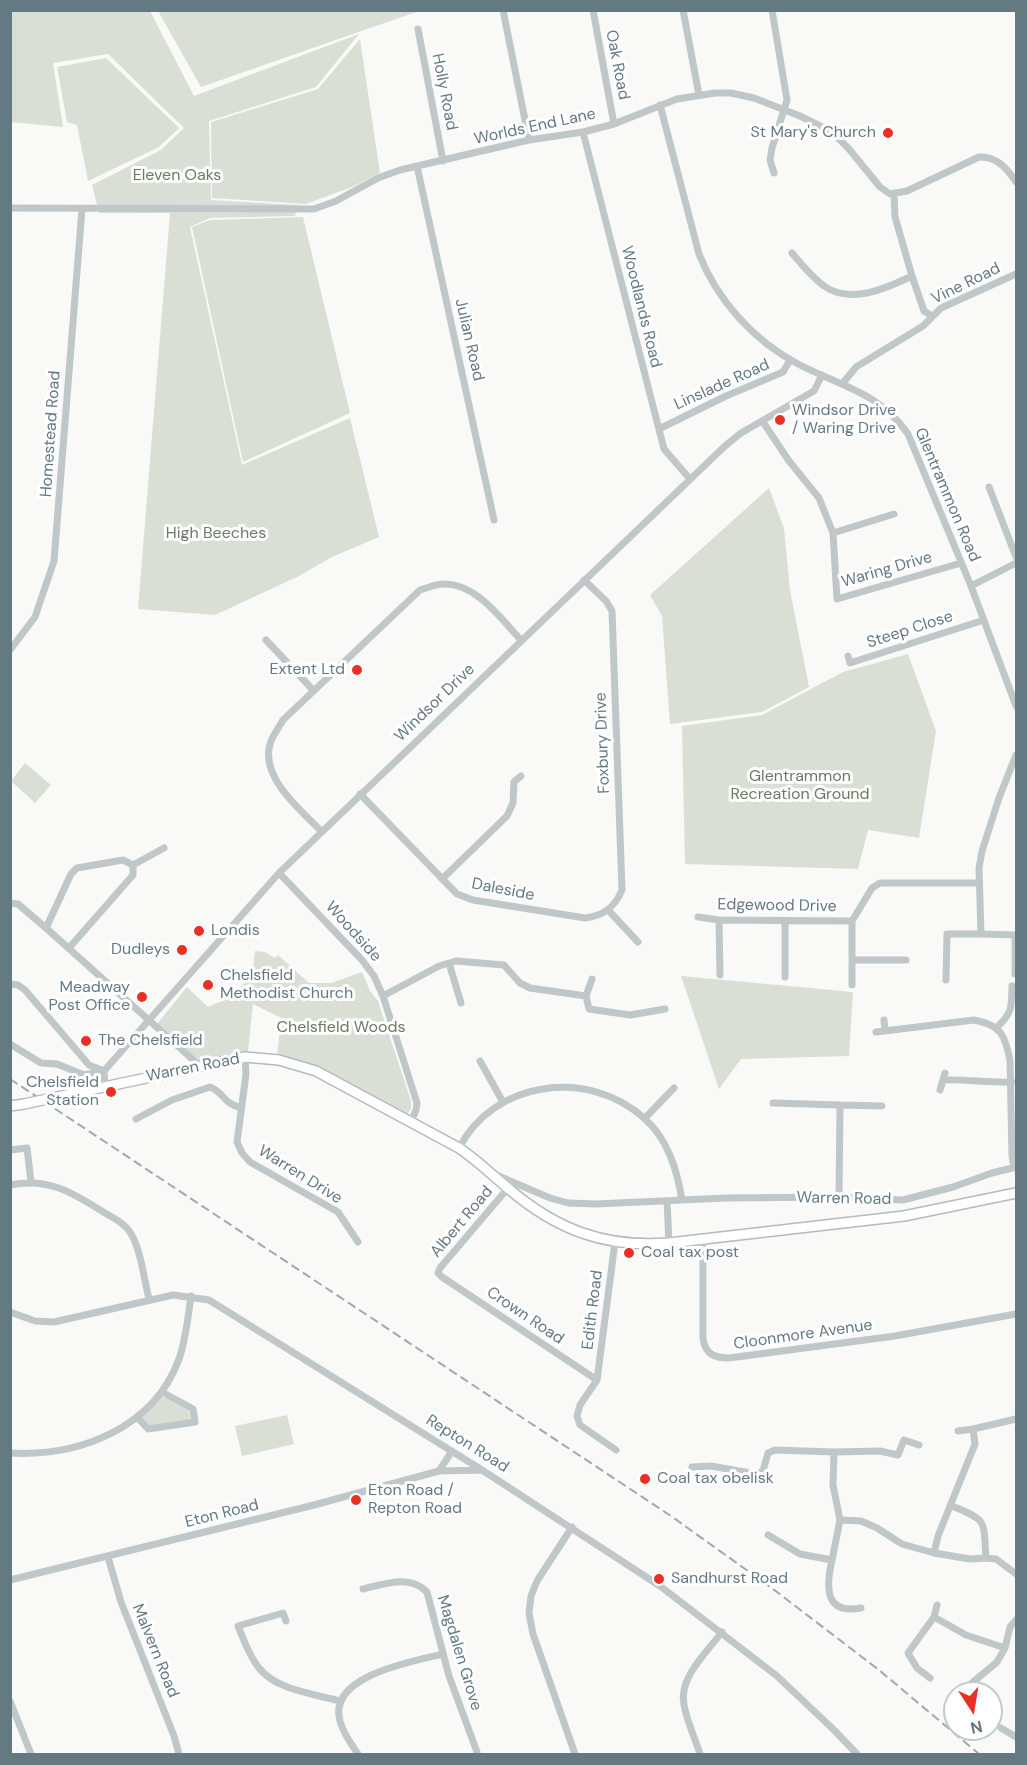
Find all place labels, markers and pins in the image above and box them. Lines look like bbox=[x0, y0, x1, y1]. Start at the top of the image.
place label: St Mary's Church bbox=[751, 123, 876, 143]
marker: St Mary's Church bbox=[881, 126, 895, 140]
place label: Windsor Drive / Waring Drive bbox=[792, 401, 896, 439]
marker: Windsor Drive / Waring Drive bbox=[773, 413, 787, 427]
place label: Extent Ltd bbox=[269, 660, 345, 680]
marker: Extent Ltd bbox=[350, 663, 364, 677]
place label: Londis bbox=[211, 921, 260, 941]
marker: Londis bbox=[192, 924, 206, 938]
place label: Dudleys bbox=[111, 940, 170, 960]
marker: Dudleys bbox=[175, 943, 189, 957]
place label: Chelsfield Methodist Church bbox=[220, 966, 353, 1004]
place label: Meadway Post Office bbox=[48, 978, 130, 1016]
marker: Chelsfield Methodist Church bbox=[201, 978, 215, 992]
marker: Meadway Post Office bbox=[135, 990, 149, 1004]
place label: The Chelsfield bbox=[98, 1031, 203, 1051]
marker: The Chelsfield bbox=[79, 1034, 93, 1048]
place label: Chelsfield Station bbox=[26, 1073, 99, 1111]
marker: Chelsfield Station bbox=[104, 1085, 118, 1099]
place label: Coal tax post bbox=[641, 1243, 739, 1263]
marker: Coal tax post bbox=[622, 1246, 636, 1260]
place label: Coal tax obelisk bbox=[657, 1469, 774, 1489]
marker: Coal tax obelisk bbox=[638, 1472, 652, 1486]
place label: Eton Road / Repton Road bbox=[368, 1481, 462, 1519]
marker: Eton Road / Repton Road bbox=[349, 1493, 363, 1507]
place label: Sandhurst Road bbox=[671, 1569, 788, 1589]
marker: Sandhurst Road bbox=[652, 1572, 666, 1586]

